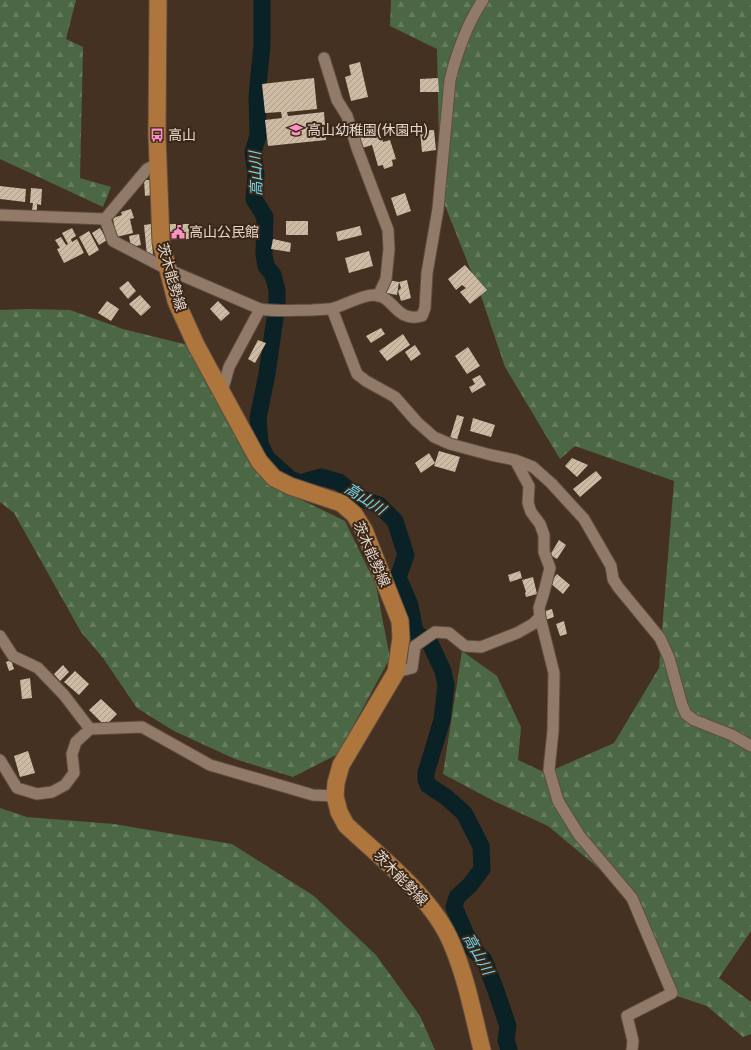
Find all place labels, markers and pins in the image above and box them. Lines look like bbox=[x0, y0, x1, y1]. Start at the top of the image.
school or university icon: 高山幼稚園(休園中) bbox=[288, 122, 304, 138]
place label: 高山幼稚園(休園中) bbox=[307, 122, 428, 139]
bus stop icon: 高山 bbox=[149, 127, 165, 143]
place label: 高山 bbox=[168, 127, 196, 143]
public building icon: 高山公民館 bbox=[170, 224, 186, 240]
place label: 高山公民館 bbox=[189, 224, 259, 240]

